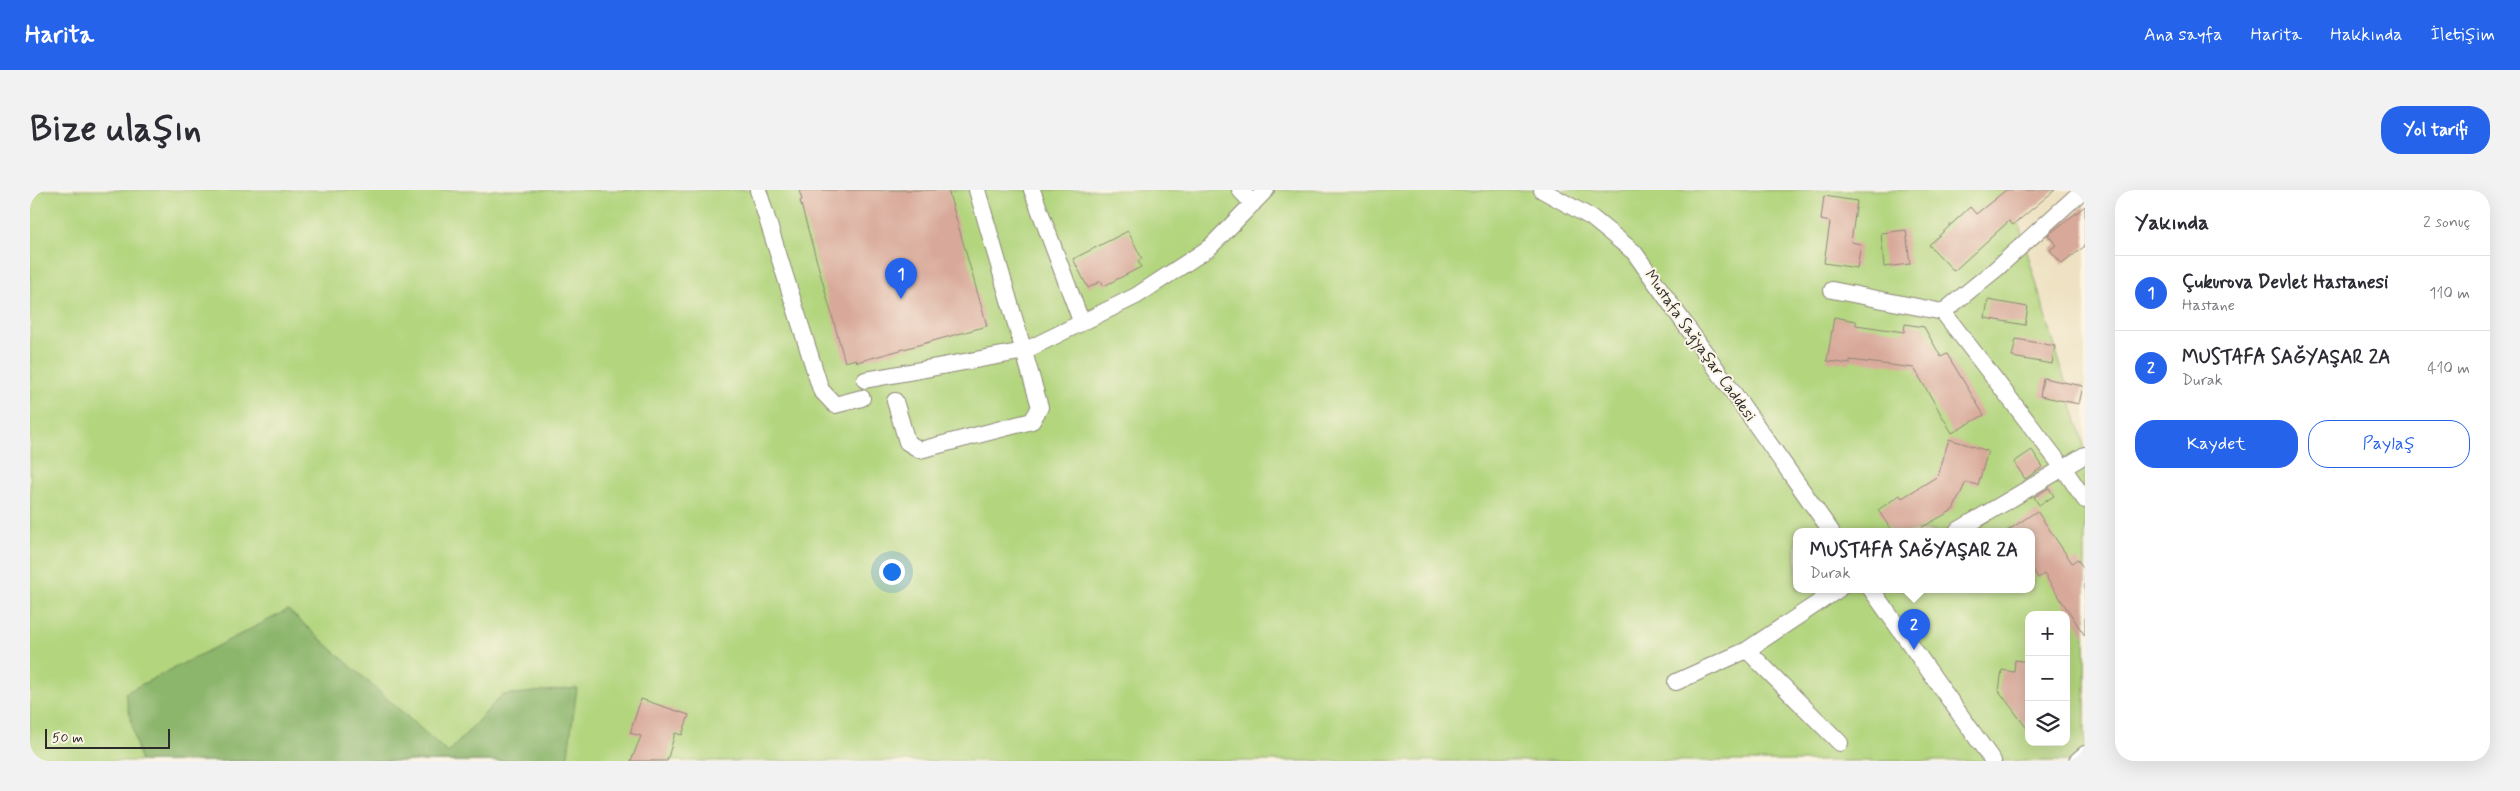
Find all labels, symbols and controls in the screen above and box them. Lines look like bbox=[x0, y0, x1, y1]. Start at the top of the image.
text: Harita bbox=[25, 20, 94, 51]
text: Ana sayfa bbox=[2144, 23, 2223, 47]
text: Harita bbox=[2251, 23, 2302, 47]
text: Hakkında bbox=[2330, 23, 2403, 47]
text: İletişim bbox=[2431, 23, 2495, 47]
button: Yol tarifi bbox=[2381, 106, 2490, 154]
text: Bize ulaşın bbox=[30, 107, 201, 153]
text: Yakında bbox=[2135, 209, 2209, 237]
text: 2 sonuç bbox=[2423, 212, 2470, 233]
pin: 1 bbox=[885, 258, 917, 299]
street label: Mustafa Sağyaşar Caddesi bbox=[1639, 266, 1761, 426]
text: Çukurova Devlet Hastanesi bbox=[2182, 270, 2388, 295]
text: 1 bbox=[2147, 283, 2155, 304]
text: 110 m bbox=[2429, 283, 2470, 304]
text: Hastane bbox=[2182, 295, 2235, 316]
text: MUSTAFA SAĞYAŞAR 2A bbox=[2182, 345, 2391, 370]
text: 2 bbox=[2147, 358, 2155, 379]
text: 410 m bbox=[2427, 358, 2470, 379]
text: Durak bbox=[2182, 370, 2223, 391]
button: Kaydet bbox=[2135, 420, 2298, 468]
button: Paylaş bbox=[2308, 420, 2470, 468]
popup bbox=[1793, 528, 2035, 593]
text: MUSTAFA SAĞYAŞAR 2A bbox=[1810, 538, 2018, 563]
your location bbox=[879, 559, 905, 585]
text: Durak bbox=[1810, 563, 1850, 584]
pin: 2 bbox=[1898, 609, 1930, 650]
map controls bbox=[2025, 611, 2070, 746]
button: + bbox=[2025, 611, 2070, 656]
button: − bbox=[2025, 656, 2070, 701]
button: layers bbox=[2025, 701, 2070, 746]
scale bar bbox=[45, 726, 170, 749]
text: 50 m bbox=[52, 729, 83, 747]

